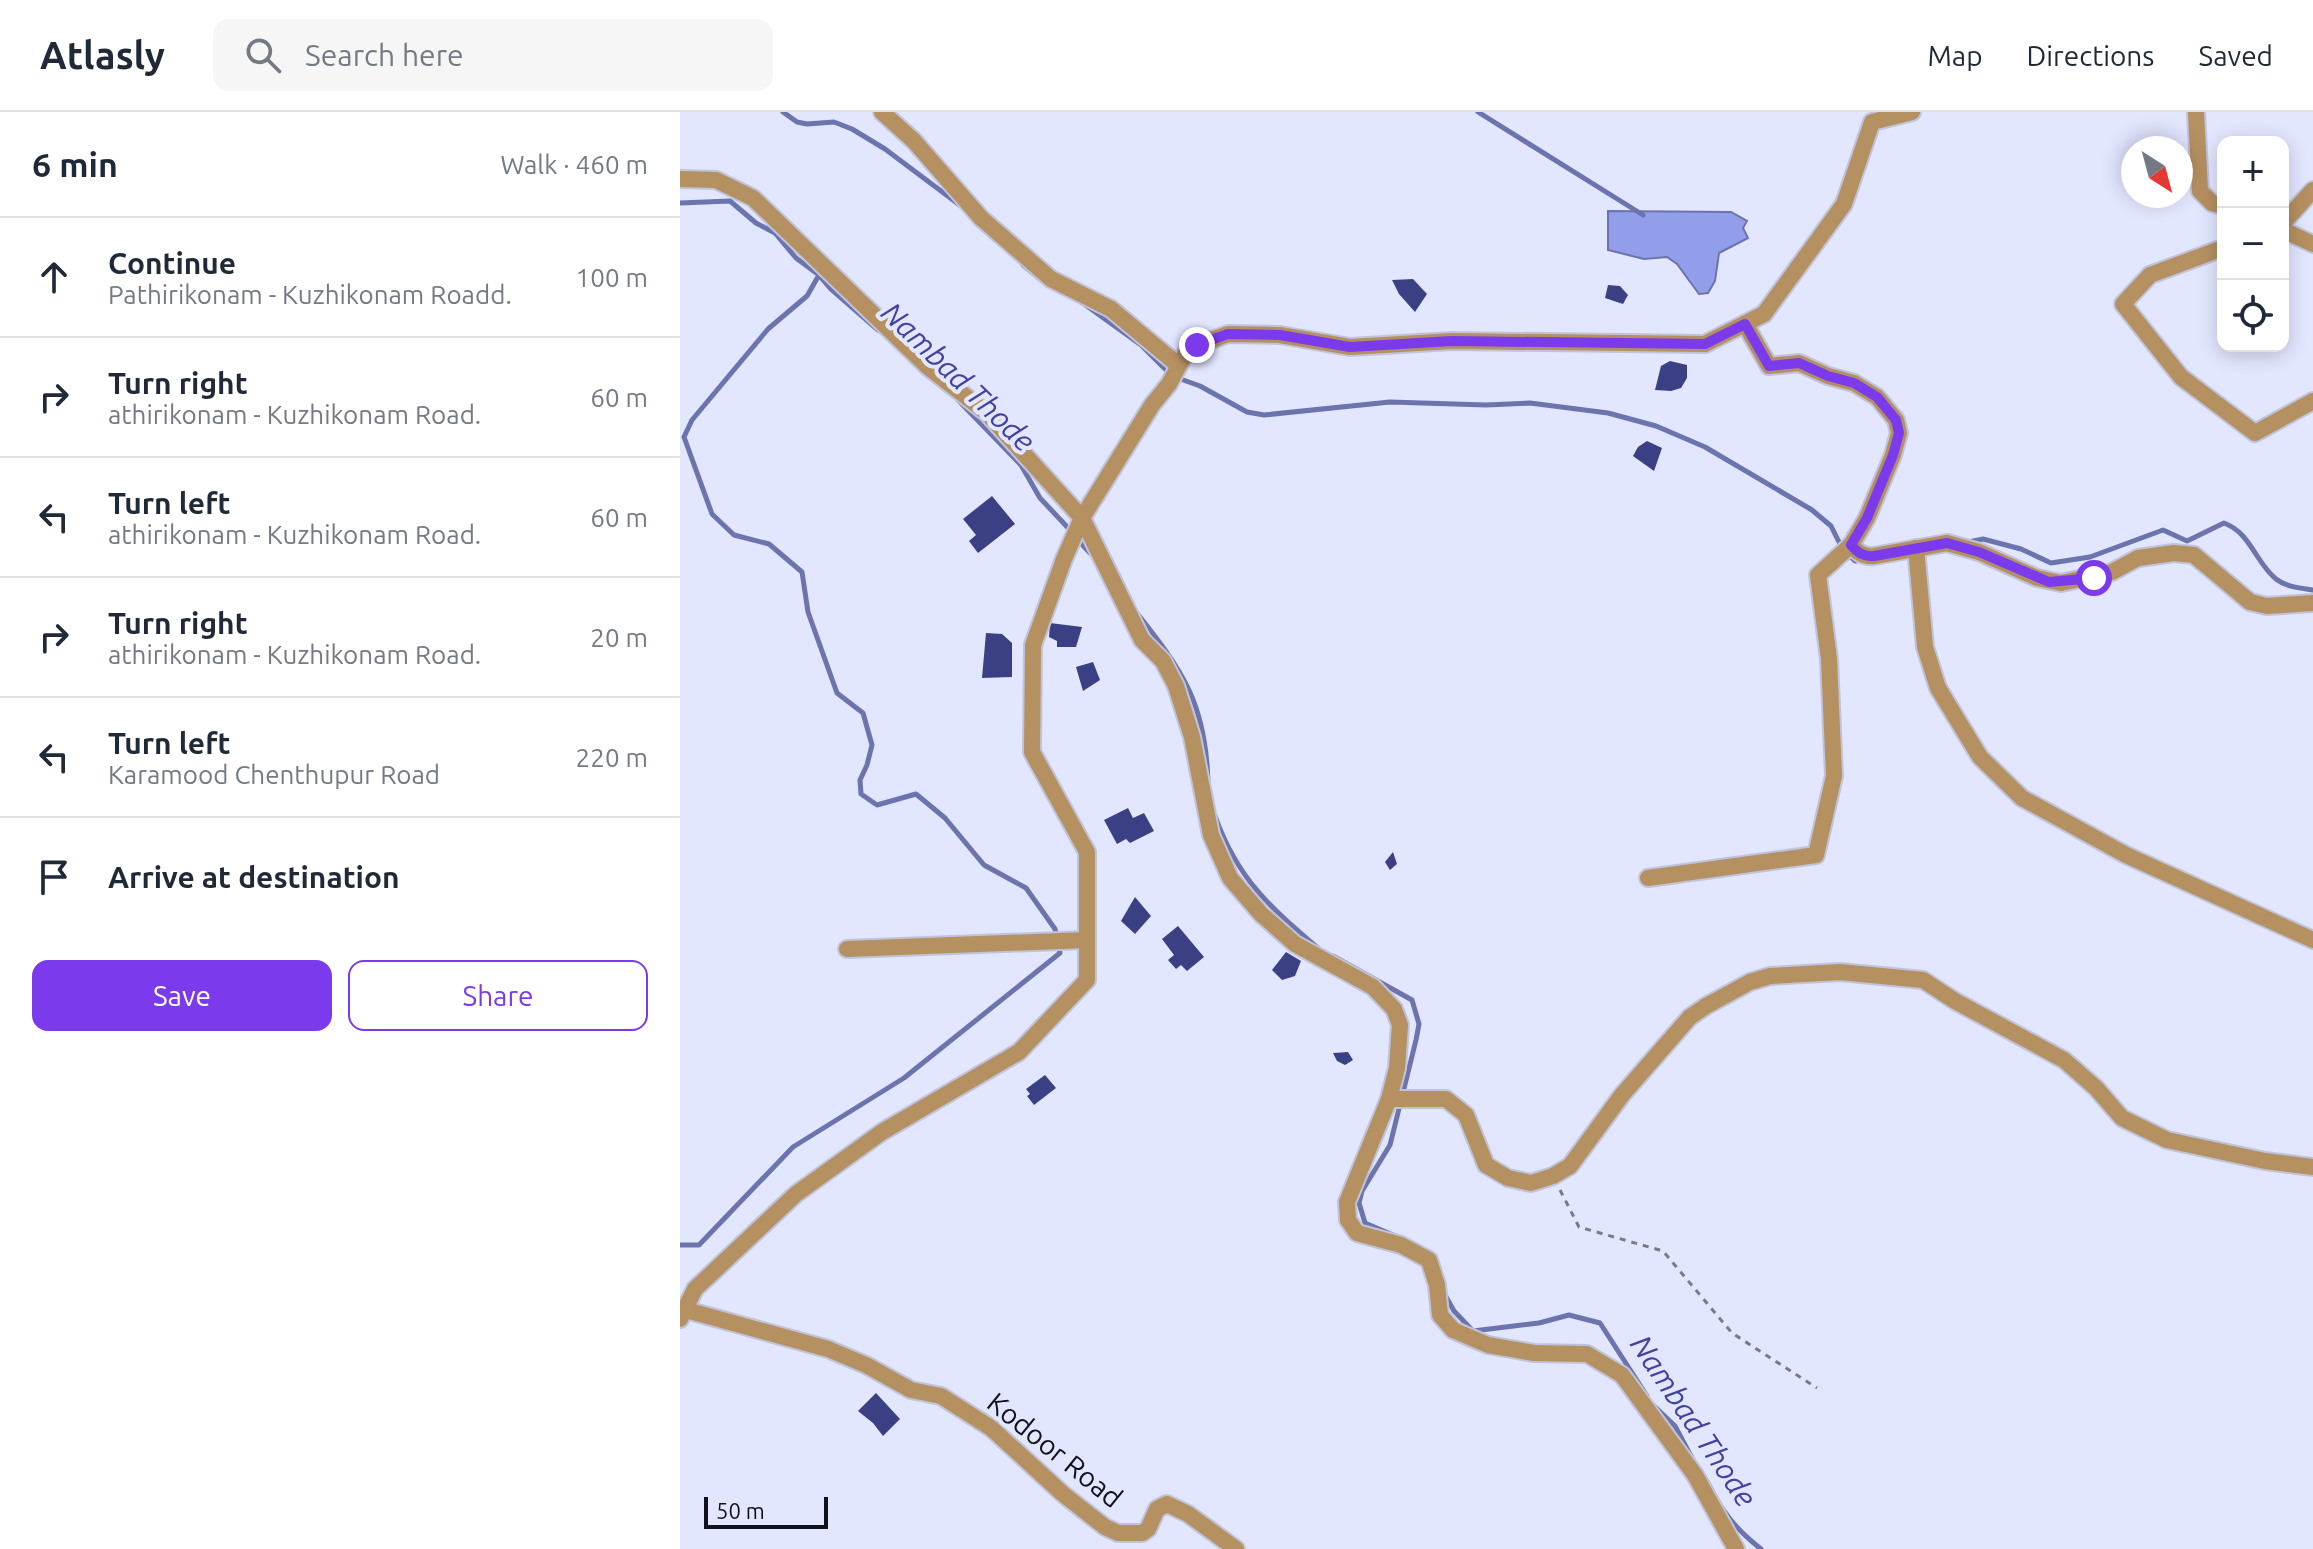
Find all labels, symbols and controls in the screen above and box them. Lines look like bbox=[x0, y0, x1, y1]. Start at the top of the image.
search box bbox=[213, 19, 773, 91]
icon: search bbox=[241, 33, 285, 77]
text: Atlasly bbox=[40, 34, 165, 76]
text: Search here bbox=[305, 38, 464, 72]
text: Map bbox=[1927, 40, 1983, 71]
text: Directions bbox=[2027, 40, 2154, 71]
text: Saved bbox=[2198, 40, 2273, 71]
north arrow bbox=[2121, 136, 2193, 208]
map controls bbox=[2217, 136, 2289, 352]
button: + bbox=[2217, 136, 2289, 208]
text: 6 min bbox=[32, 145, 118, 183]
text: Walk · 460 m bbox=[500, 150, 648, 179]
button: − bbox=[2217, 208, 2289, 280]
text: Continue bbox=[108, 246, 236, 280]
icon: ahead bbox=[32, 255, 76, 299]
text: 100 m bbox=[576, 263, 648, 292]
text: Pathirikonam - Kuzhikonam Roadd. bbox=[108, 280, 512, 309]
button: locate bbox=[2217, 280, 2289, 352]
water label: Nambad Thode bbox=[875, 295, 1042, 458]
route end bbox=[1179, 327, 1215, 363]
text: Turn right bbox=[108, 366, 248, 400]
icon: right bbox=[32, 375, 76, 419]
text: 60 m bbox=[590, 383, 648, 412]
text: athirikonam - Kuzhikonam Road. bbox=[108, 400, 481, 429]
text: Turn left bbox=[108, 486, 230, 520]
icon: left bbox=[32, 495, 76, 539]
text: 60 m bbox=[590, 503, 648, 532]
text: athirikonam - Kuzhikonam Road. bbox=[108, 520, 481, 549]
route start bbox=[2076, 560, 2112, 596]
text: Turn right bbox=[108, 606, 248, 640]
icon: right bbox=[32, 615, 76, 659]
text: 20 m bbox=[590, 623, 648, 652]
text: athirikonam - Kuzhikonam Road. bbox=[108, 640, 481, 669]
text: Turn left bbox=[108, 726, 230, 760]
icon: left bbox=[32, 735, 76, 779]
text: 220 m bbox=[576, 743, 648, 772]
text: Karamood Chenthupur Road bbox=[108, 760, 440, 789]
icon: arrive bbox=[32, 855, 76, 899]
text: Arrive at destination bbox=[108, 860, 400, 894]
button: Save bbox=[32, 960, 332, 1031]
button: Share bbox=[348, 960, 648, 1031]
water label: Nambad Thode bbox=[1624, 1328, 1764, 1513]
street label: Kodoor Road bbox=[982, 1386, 1129, 1513]
scale bar bbox=[704, 1493, 828, 1529]
text: 50 m bbox=[716, 1498, 765, 1523]

